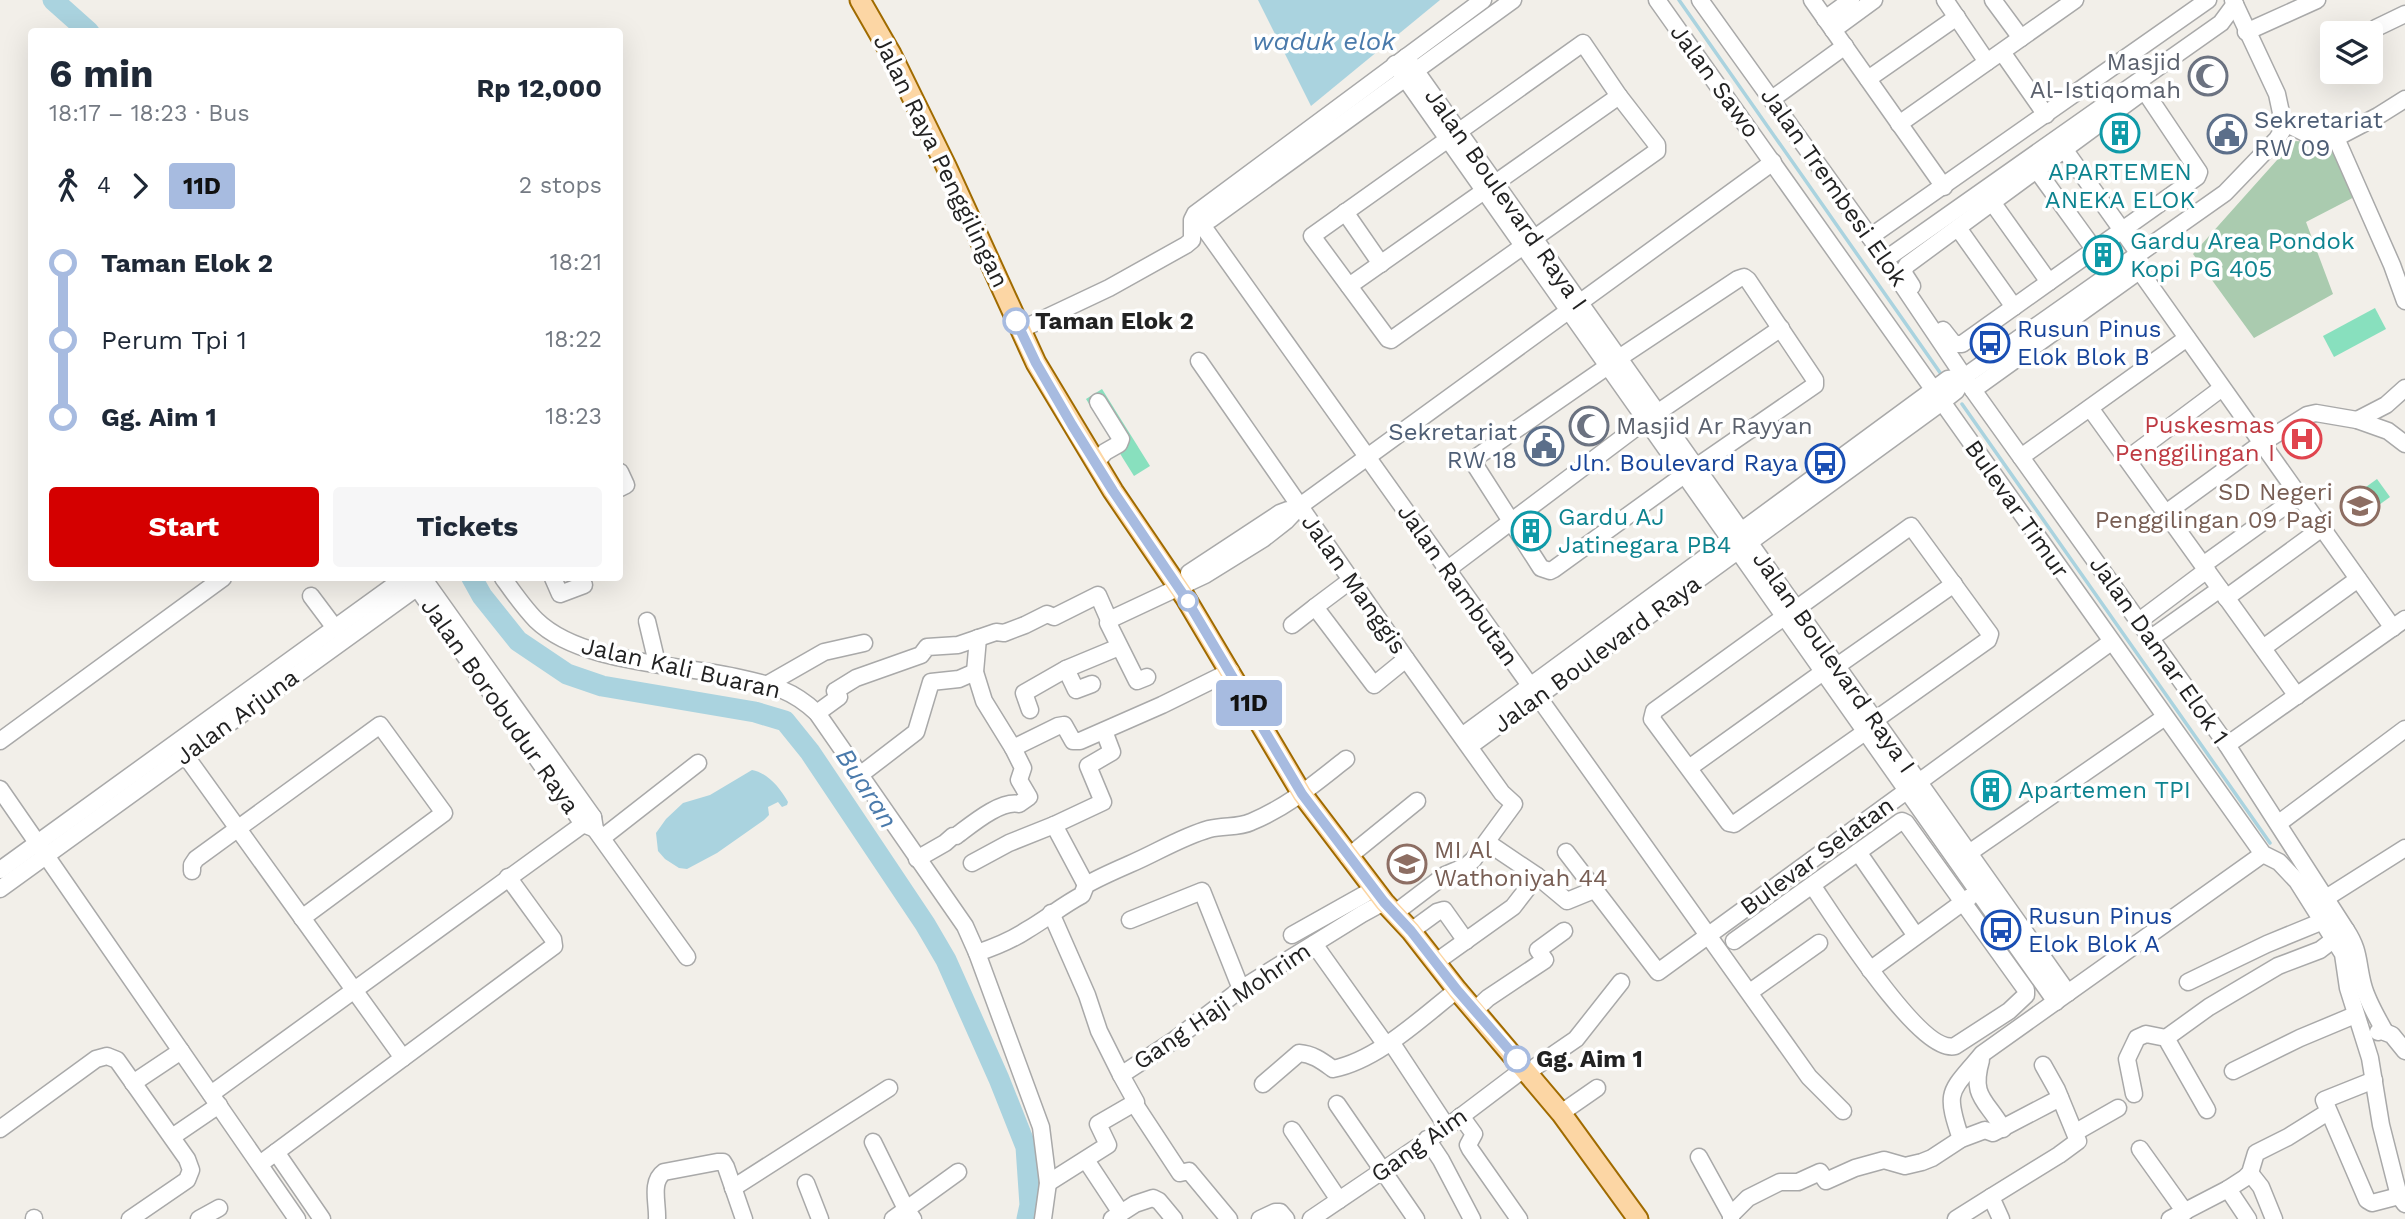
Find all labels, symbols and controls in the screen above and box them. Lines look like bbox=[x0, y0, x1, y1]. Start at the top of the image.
street label: Jalan Sawo bbox=[1665, 19, 1765, 143]
map controls bbox=[2320, 21, 2383, 84]
button: layers bbox=[2320, 21, 2383, 84]
water label: waduk elok bbox=[1253, 26, 1396, 56]
street label: Jalan Raya Penggilingan bbox=[868, 30, 1014, 292]
place label: Masjid Al-Istiqomah bbox=[2030, 48, 2181, 104]
text: 6 min bbox=[49, 52, 154, 96]
mosque icon: Masjid Al-Istiqomah bbox=[2187, 55, 2229, 97]
text: Rp 12,000 bbox=[476, 73, 602, 103]
street label: Jalan Trembesi Elok bbox=[1755, 82, 1913, 292]
street label: Jalan Boulevard Raya I bbox=[1419, 83, 1593, 315]
text: 18:17 – 18:23 · Bus bbox=[49, 100, 250, 127]
place label: Sekretariat RW 09 bbox=[2254, 106, 2383, 162]
building icon: APARTEMEN ANEKA ELOK bbox=[2099, 112, 2141, 154]
public building icon: Sekretariat RW 09 bbox=[2206, 113, 2248, 155]
place label: APARTEMEN ANEKA ELOK bbox=[2045, 158, 2195, 214]
icon: walk bbox=[49, 167, 87, 205]
icon: forward bbox=[121, 167, 159, 205]
text: 4 bbox=[97, 172, 111, 199]
text: 11D bbox=[183, 172, 221, 200]
text: 2 stops bbox=[519, 172, 602, 199]
place label: Gardu Area Pondok Kopi PG 405 bbox=[2130, 227, 2355, 283]
building icon: Gardu Area Pondok Kopi PG 405 bbox=[2082, 234, 2124, 276]
text: Taman Elok 2 bbox=[101, 248, 273, 278]
text: 18:21 bbox=[550, 249, 602, 276]
place label: Taman Elok 2 bbox=[1035, 307, 1194, 335]
marker: Taman Elok 2 bbox=[1003, 308, 1029, 334]
place label: Rusun Pinus Elok Blok B bbox=[2017, 315, 2161, 371]
bus stop icon: Rusun Pinus Elok Blok B bbox=[1969, 322, 2011, 364]
text: Perum Tpi 1 bbox=[101, 325, 247, 355]
text: 18:22 bbox=[545, 326, 602, 353]
text: Gg. Aim 1 bbox=[101, 402, 217, 432]
text: 18:23 bbox=[545, 403, 602, 430]
mosque icon: Masjid Ar Rayyan bbox=[1568, 405, 1610, 447]
place label: Puskesmas Penggilingan I bbox=[2115, 411, 2275, 467]
place label: Masjid Ar Rayyan bbox=[1616, 412, 1813, 440]
place label: Sekretariat RW 18 bbox=[1388, 418, 1517, 474]
hospital icon: Puskesmas Penggilingan I bbox=[2281, 418, 2323, 460]
public building icon: Sekretariat RW 18 bbox=[1523, 425, 1565, 467]
street label: Bulevar Timur bbox=[1959, 435, 2075, 583]
bus stop icon: Jln. Boulevard Raya bbox=[1804, 442, 1846, 484]
place label: Jln. Boulevard Raya bbox=[1569, 449, 1798, 477]
place label: SD Negeri Penggilingan 09 Pagi bbox=[2095, 478, 2333, 534]
school or university icon: SD Negeri Penggilingan 09 Pagi bbox=[2339, 485, 2381, 527]
button: Start bbox=[49, 487, 319, 567]
button: Tickets bbox=[333, 487, 602, 567]
street label: Jalan Rambutan bbox=[1392, 499, 1524, 671]
place label: Gardu AJ Jatinegara PB4 bbox=[1558, 503, 1731, 559]
street label: Jalan Manggis bbox=[1295, 509, 1413, 659]
building icon: Gardu AJ Jatinegara PB4 bbox=[1510, 510, 1552, 552]
street label: Jalan Boulevard Raya I bbox=[1747, 546, 1921, 778]
street label: Jalan Damar Elok 1 bbox=[2084, 551, 2234, 749]
street label: Jalan Boulevard Raya bbox=[1488, 569, 1706, 739]
unlabelled marker bbox=[1178, 591, 1198, 611]
street label: Jalan Borobudur Raya bbox=[415, 593, 585, 819]
street label: Jalan Kali Buaran bbox=[579, 631, 783, 705]
street label: Jalan Arjuna bbox=[170, 663, 304, 771]
line badge: 11D bbox=[1209, 680, 1289, 726]
text: 11D bbox=[1230, 689, 1268, 717]
water label: Buaran bbox=[830, 742, 904, 834]
building icon: Apartemen TPI bbox=[1970, 769, 2012, 811]
place label: Apartemen TPI bbox=[2018, 776, 2191, 804]
street label: Bulevar Selatan bbox=[1735, 791, 1899, 921]
place label: MI Al Wathoniyah 44 bbox=[1434, 836, 1608, 892]
school or university icon: MI Al Wathoniyah 44 bbox=[1386, 843, 1428, 885]
place label: Rusun Pinus Elok Blok A bbox=[2028, 902, 2172, 958]
bus stop icon: Rusun Pinus Elok Blok A bbox=[1980, 909, 2022, 951]
street label: Gang Haji Mohrim bbox=[1128, 936, 1316, 1076]
place label: Gg. Aim 1 bbox=[1536, 1045, 1643, 1073]
marker: Gg. Aim 1 bbox=[1504, 1046, 1530, 1072]
street label: Gang Aim bbox=[1366, 1102, 1472, 1188]

